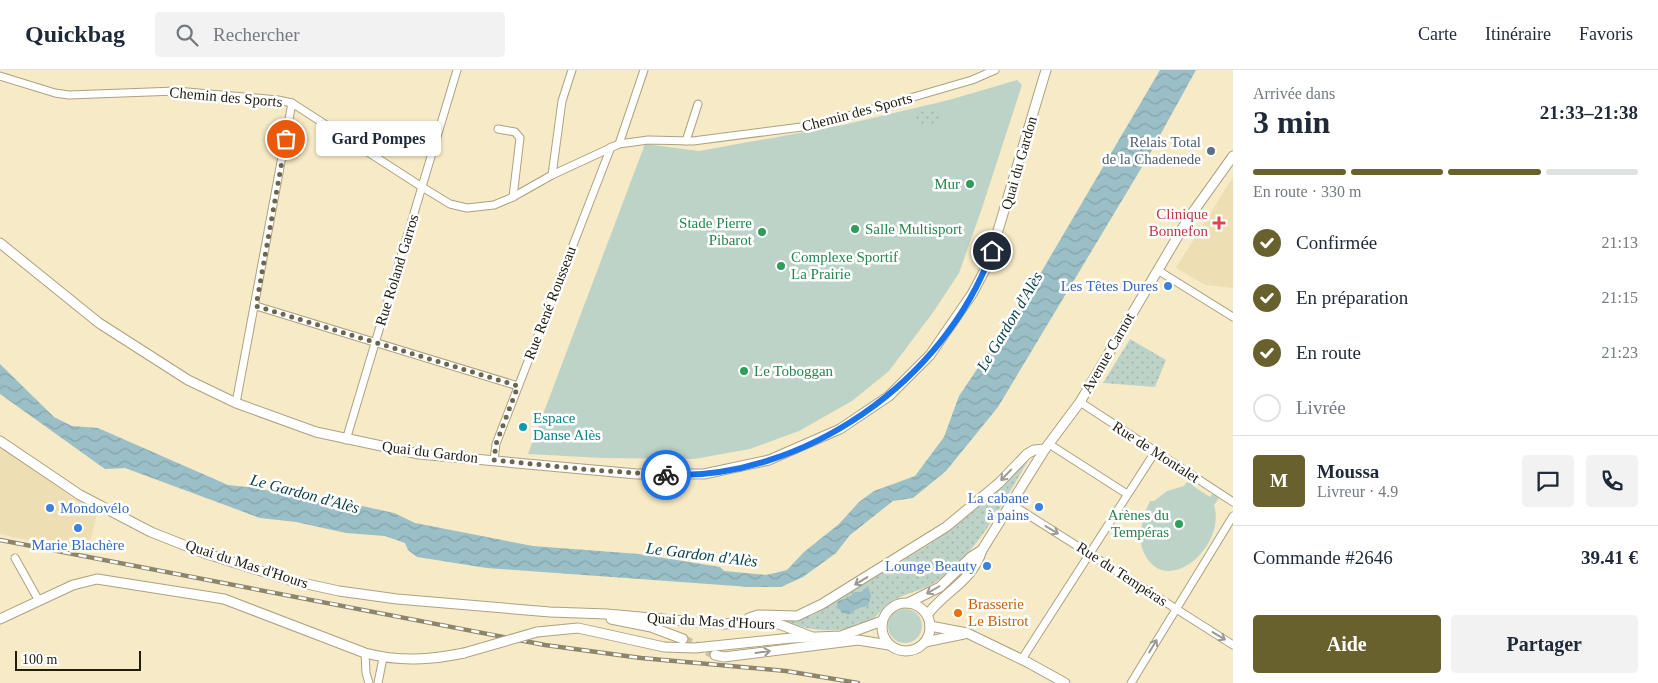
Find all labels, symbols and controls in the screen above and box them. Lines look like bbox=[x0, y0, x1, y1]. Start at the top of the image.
search box bbox=[155, 12, 505, 57]
text: Quickbag bbox=[25, 21, 125, 47]
icon: search bbox=[173, 21, 201, 49]
text: Rechercher bbox=[213, 24, 300, 45]
text: Carte bbox=[1418, 24, 1457, 44]
text: Itinéraire bbox=[1485, 24, 1551, 44]
text: Favoris bbox=[1579, 24, 1633, 44]
street label: Chemin des Sports bbox=[169, 84, 283, 110]
text: Arrivée dans bbox=[1253, 85, 1335, 102]
street label: Chemin des Sports bbox=[800, 90, 914, 134]
text: 21:33–21:38 bbox=[1540, 102, 1638, 123]
text: 3 min bbox=[1253, 104, 1330, 140]
street label: Quai du Gardon bbox=[998, 114, 1040, 212]
pin bbox=[265, 118, 307, 160]
callout: Gard Pompes bbox=[316, 122, 441, 156]
icon: bag bbox=[272, 125, 300, 153]
text: Gard Pompes bbox=[332, 130, 425, 147]
place label: Relais Total de la Chadenede bbox=[1102, 134, 1201, 167]
marker: Relais Total de la Chadenede bbox=[1205, 145, 1217, 157]
place label: Mur bbox=[934, 176, 960, 192]
marker: Mur bbox=[964, 178, 976, 190]
text: En route · 330 m bbox=[1253, 183, 1361, 200]
place label: Clinique Bonnefon bbox=[1149, 206, 1208, 239]
street label: Rue Roland Garros bbox=[372, 212, 422, 328]
place label: Stade Pierre Pibarot bbox=[679, 215, 753, 248]
marker: Clinique Bonnefon bbox=[1212, 216, 1226, 230]
place label: Salle Multisport bbox=[865, 221, 963, 237]
marker: Salle Multisport bbox=[849, 223, 861, 235]
marker: Stade Pierre Pibarot bbox=[756, 226, 768, 238]
icon: check bbox=[1253, 229, 1281, 257]
pin bbox=[971, 230, 1013, 272]
text: Confirmée bbox=[1296, 232, 1377, 253]
text: 21:13 bbox=[1602, 234, 1638, 251]
icon: home bbox=[978, 237, 1006, 265]
street label: Rue René Rousseau bbox=[521, 244, 579, 362]
place label: Complexe Sportif La Prairie bbox=[791, 249, 898, 282]
marker: Complexe Sportif La Prairie bbox=[775, 260, 787, 272]
water label: Le Gardon d'Alès bbox=[973, 269, 1046, 375]
place label: Les Têtes Dures bbox=[1061, 278, 1158, 294]
marker: Les Têtes Dures bbox=[1162, 280, 1174, 292]
icon: check bbox=[1253, 284, 1281, 312]
text: En préparation bbox=[1296, 287, 1408, 308]
text: 21:15 bbox=[1602, 289, 1638, 306]
street label: Avenue Carnot bbox=[1079, 309, 1138, 396]
icon: check bbox=[1253, 339, 1281, 367]
text: En route bbox=[1296, 342, 1361, 363]
text: 21:23 bbox=[1602, 344, 1638, 361]
place label: Le Toboggan bbox=[754, 363, 834, 379]
marker: Le Toboggan bbox=[738, 365, 750, 377]
text: Livrée bbox=[1296, 397, 1346, 418]
place label: Espace Danse Alès bbox=[533, 410, 601, 443]
street label: Rue de Montalet bbox=[1110, 418, 1203, 486]
marker: Espace Danse Alès bbox=[517, 421, 529, 433]
street label: Quai du Gardon bbox=[381, 438, 479, 466]
courier bbox=[641, 450, 691, 500]
button: chat bbox=[1522, 455, 1574, 507]
button: phone bbox=[1586, 455, 1638, 507]
icon: bike bbox=[652, 461, 680, 489]
text: Moussa bbox=[1317, 461, 1379, 482]
one-way arrow bbox=[1000, 469, 1012, 481]
water label: Le Gardon d'Alès bbox=[248, 470, 361, 516]
text: M bbox=[1270, 470, 1288, 491]
text: Livreur · 4.9 bbox=[1317, 483, 1398, 500]
place label: La cabane à pains bbox=[968, 490, 1029, 523]
place label: Mondovélo bbox=[60, 500, 129, 516]
marker: La cabane à pains bbox=[1033, 501, 1045, 513]
marker: Mondovélo bbox=[44, 502, 56, 514]
place label: Arènes du Tempéras bbox=[1108, 507, 1169, 540]
marker: Arènes du Tempéras bbox=[1173, 518, 1185, 530]
marker: Marie Blachère bbox=[72, 522, 84, 534]
one-way arrow bbox=[1045, 525, 1059, 535]
place label: Marie Blachère bbox=[32, 537, 125, 553]
street label: Quai du Mas d'Hours bbox=[184, 537, 311, 591]
water label: Le Gardon d'Alès bbox=[644, 539, 759, 570]
street label: Rue du Tempéras bbox=[1074, 539, 1170, 609]
text: Commande #2646 bbox=[1253, 547, 1393, 568]
text: 39.41 € bbox=[1581, 547, 1638, 568]
place label: Lounge Beauty bbox=[885, 558, 977, 574]
marker: Lounge Beauty bbox=[981, 560, 993, 572]
one-way arrow bbox=[855, 576, 869, 586]
one-way arrow bbox=[926, 585, 941, 595]
place label: Brasserie Le Bistrot bbox=[968, 596, 1029, 629]
marker: Brasserie Le Bistrot bbox=[952, 607, 964, 619]
street label: Quai du Mas d'Hours bbox=[647, 610, 776, 632]
button: Aide bbox=[1253, 615, 1441, 673]
button: Partager bbox=[1451, 615, 1638, 673]
one-way arrow bbox=[1212, 631, 1226, 641]
one-way arrow bbox=[1149, 639, 1159, 653]
one-way arrow bbox=[755, 647, 771, 657]
scale bar bbox=[15, 648, 141, 671]
text: 100 m bbox=[22, 652, 57, 667]

